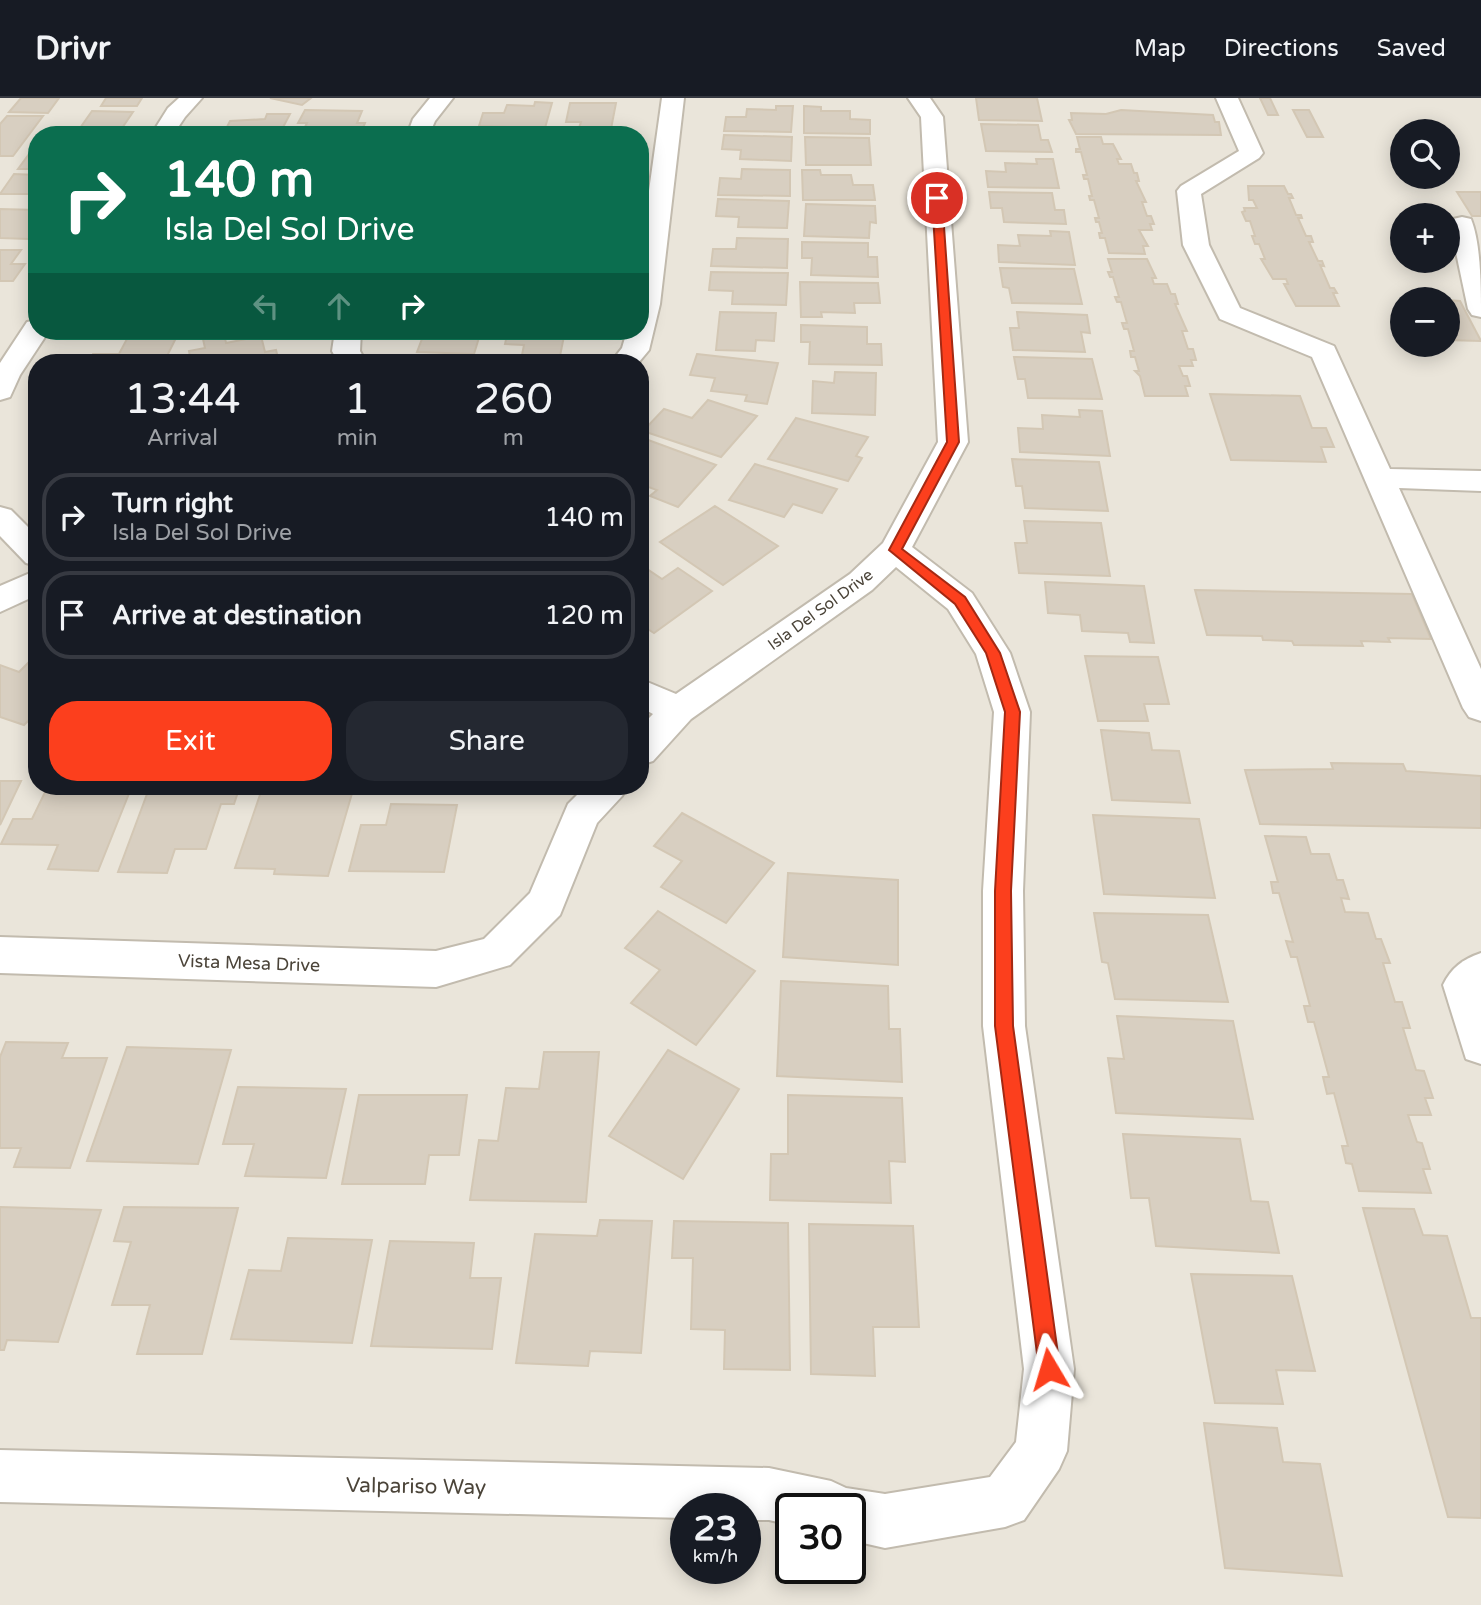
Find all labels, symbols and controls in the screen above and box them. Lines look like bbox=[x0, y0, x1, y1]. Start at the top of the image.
text: Drivr bbox=[35, 29, 110, 68]
text: Map bbox=[1134, 34, 1186, 63]
text: Directions bbox=[1224, 34, 1339, 63]
text: Saved bbox=[1377, 34, 1446, 63]
map controls bbox=[1390, 119, 1460, 357]
button: search bbox=[1390, 119, 1460, 189]
text: 140 m bbox=[164, 151, 314, 210]
icon: right bbox=[49, 154, 140, 245]
pin bbox=[907, 168, 967, 228]
icon: arrive bbox=[918, 179, 956, 217]
button: + bbox=[1390, 203, 1460, 273]
text: Isla Del Sol Drive bbox=[164, 211, 415, 249]
icon: left bbox=[247, 287, 285, 325]
icon: ahead bbox=[320, 287, 358, 325]
icon: right bbox=[393, 287, 431, 325]
button: − bbox=[1390, 287, 1460, 357]
text: 13:44 bbox=[124, 374, 241, 425]
text: 1 bbox=[344, 374, 370, 425]
text: 260 bbox=[474, 374, 553, 425]
text: Arrival bbox=[147, 424, 218, 452]
text: min bbox=[337, 424, 378, 452]
text: m bbox=[503, 424, 524, 452]
text: Turn right bbox=[112, 488, 233, 519]
icon: right bbox=[53, 498, 91, 536]
text: 140 m bbox=[544, 502, 624, 533]
text: Isla Del Sol Drive bbox=[112, 519, 292, 547]
street label: Isla Del Sol Drive bbox=[764, 565, 877, 655]
icon: arrive bbox=[53, 596, 91, 634]
text: Arrive at destination bbox=[112, 600, 362, 631]
text: 120 m bbox=[544, 600, 624, 631]
button: Exit bbox=[49, 701, 332, 781]
button: Share bbox=[346, 701, 628, 781]
street label: Vista Mesa Drive bbox=[178, 950, 320, 976]
position arrow bbox=[1012, 1332, 1086, 1406]
street label: Valpariso Way bbox=[346, 1473, 486, 1500]
speed limit sign: 30 bbox=[775, 1493, 866, 1584]
text: 23 bbox=[694, 1508, 737, 1550]
text: km/h bbox=[693, 1545, 738, 1567]

